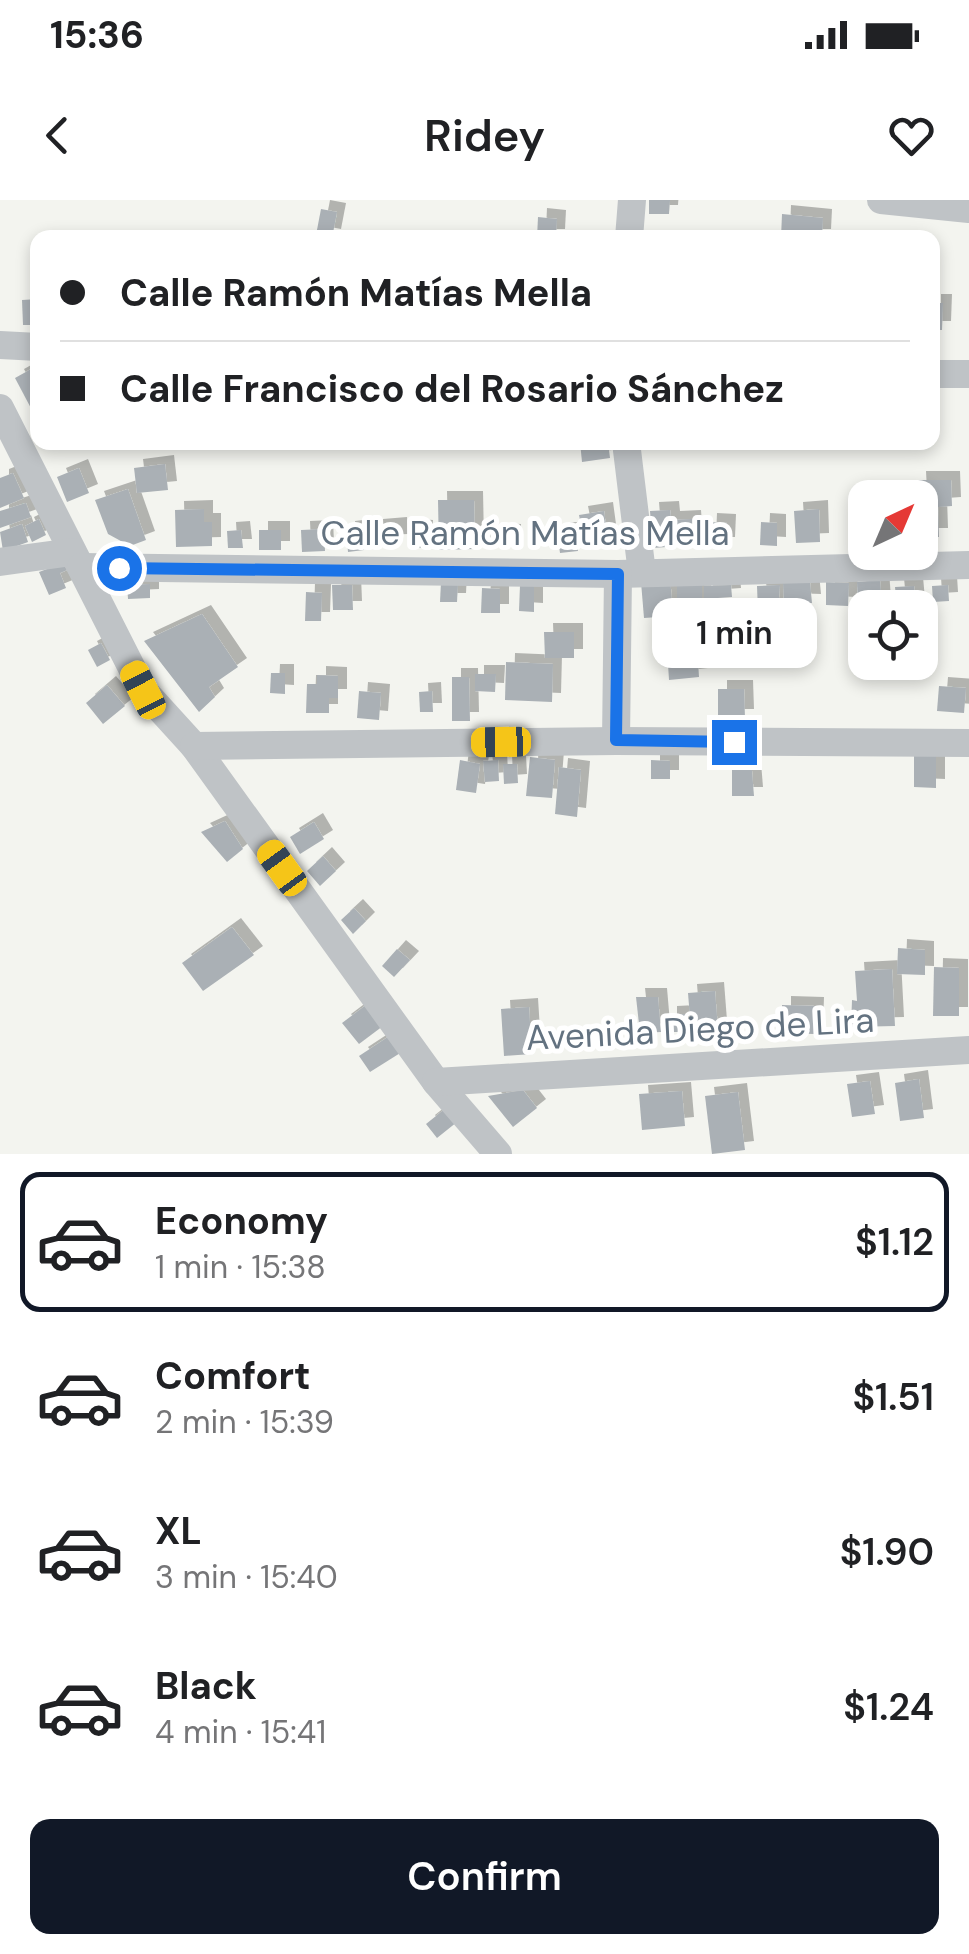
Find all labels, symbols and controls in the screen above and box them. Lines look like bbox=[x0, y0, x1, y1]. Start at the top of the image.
text: 15:36 bbox=[50, 10, 144, 60]
text: Ridey bbox=[424, 106, 545, 165]
icon: back bbox=[30, 108, 85, 163]
icon: heart bbox=[884, 108, 939, 163]
text: Calle Ramón Matías Mella bbox=[120, 268, 592, 318]
text: Calle Francisco del Rosario Sánchez bbox=[120, 364, 784, 414]
north arrow bbox=[848, 480, 938, 570]
map controls bbox=[848, 480, 938, 680]
street label: Calle Ramón Matías Mella bbox=[320, 510, 730, 556]
route start bbox=[97, 546, 142, 591]
button: locate bbox=[848, 590, 938, 680]
callout: 1 min bbox=[652, 597, 816, 667]
text: 1 min bbox=[696, 612, 773, 654]
car bbox=[116, 656, 170, 724]
route end bbox=[712, 720, 757, 765]
car bbox=[471, 726, 531, 758]
car bbox=[252, 835, 312, 901]
street label: Avenida Diego de Lira bbox=[525, 997, 875, 1061]
text: Economy bbox=[155, 1196, 328, 1246]
icon: car bbox=[35, 1197, 125, 1287]
text: $1.12 bbox=[855, 1217, 934, 1267]
text: 1 min · 15:38 bbox=[155, 1246, 326, 1288]
text: Comfort bbox=[155, 1351, 311, 1401]
icon: car bbox=[35, 1352, 125, 1442]
text: $1.51 bbox=[852, 1372, 934, 1422]
text: 2 min · 15:39 bbox=[155, 1401, 334, 1443]
text: XL bbox=[155, 1506, 202, 1556]
icon: car bbox=[35, 1507, 125, 1597]
text: $1.90 bbox=[840, 1527, 934, 1577]
text: 3 min · 15:40 bbox=[155, 1556, 338, 1598]
text: Black bbox=[155, 1661, 257, 1711]
icon: car bbox=[35, 1662, 125, 1752]
text: $1.24 bbox=[843, 1682, 934, 1732]
text: 4 min · 15:41 bbox=[155, 1711, 326, 1753]
button: Confirm bbox=[30, 1819, 939, 1934]

